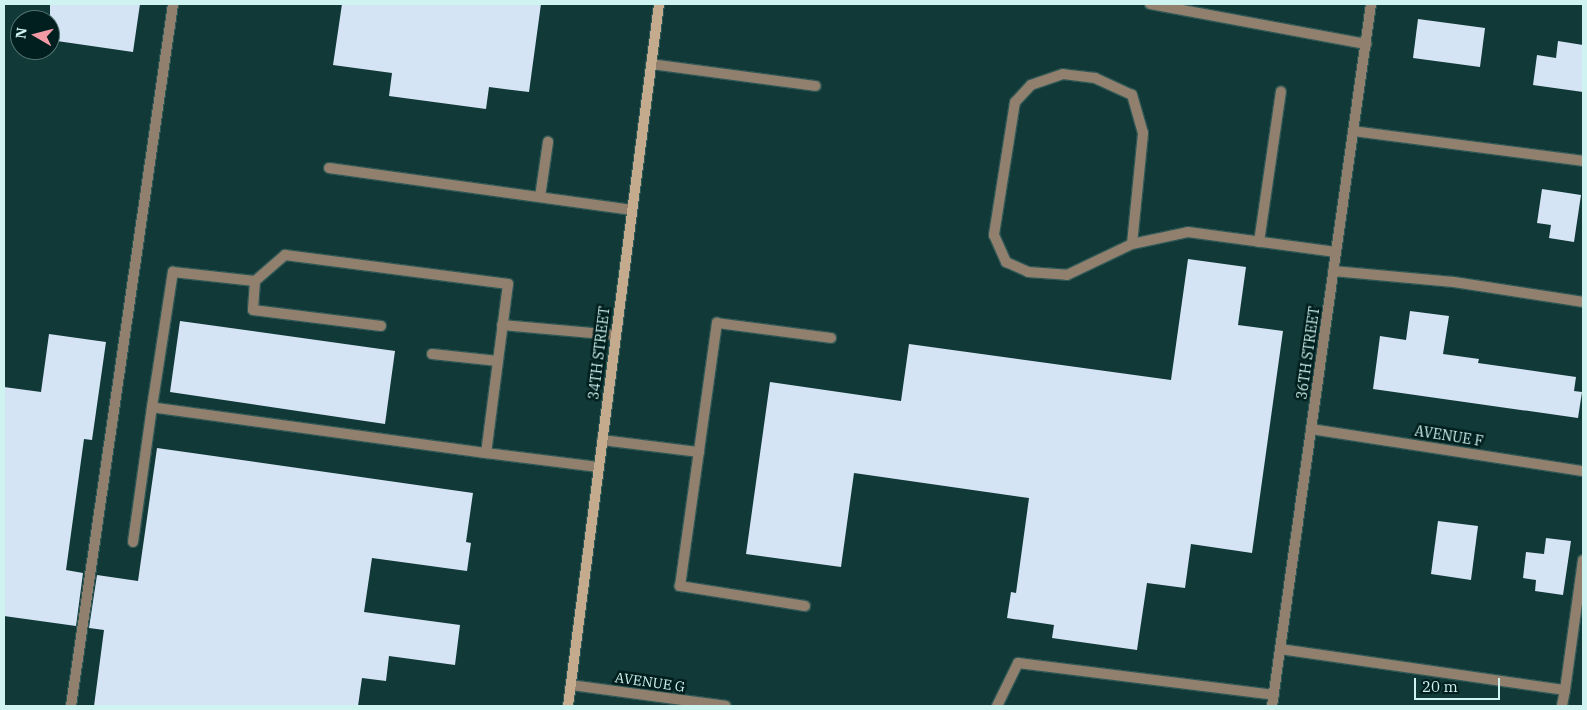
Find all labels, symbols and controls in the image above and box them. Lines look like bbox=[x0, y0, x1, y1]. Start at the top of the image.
north arrow bbox=[10, 10, 60, 60]
text: N bbox=[11, 26, 31, 40]
street label: 34TH STREET bbox=[585, 305, 613, 401]
street label: 36TH STREET bbox=[1293, 305, 1323, 401]
street label: AVENUE F bbox=[1413, 422, 1485, 450]
scale bar bbox=[1417, 668, 1503, 700]
street label: AVENUE G bbox=[614, 669, 686, 695]
text: 20 m bbox=[1422, 677, 1458, 696]

